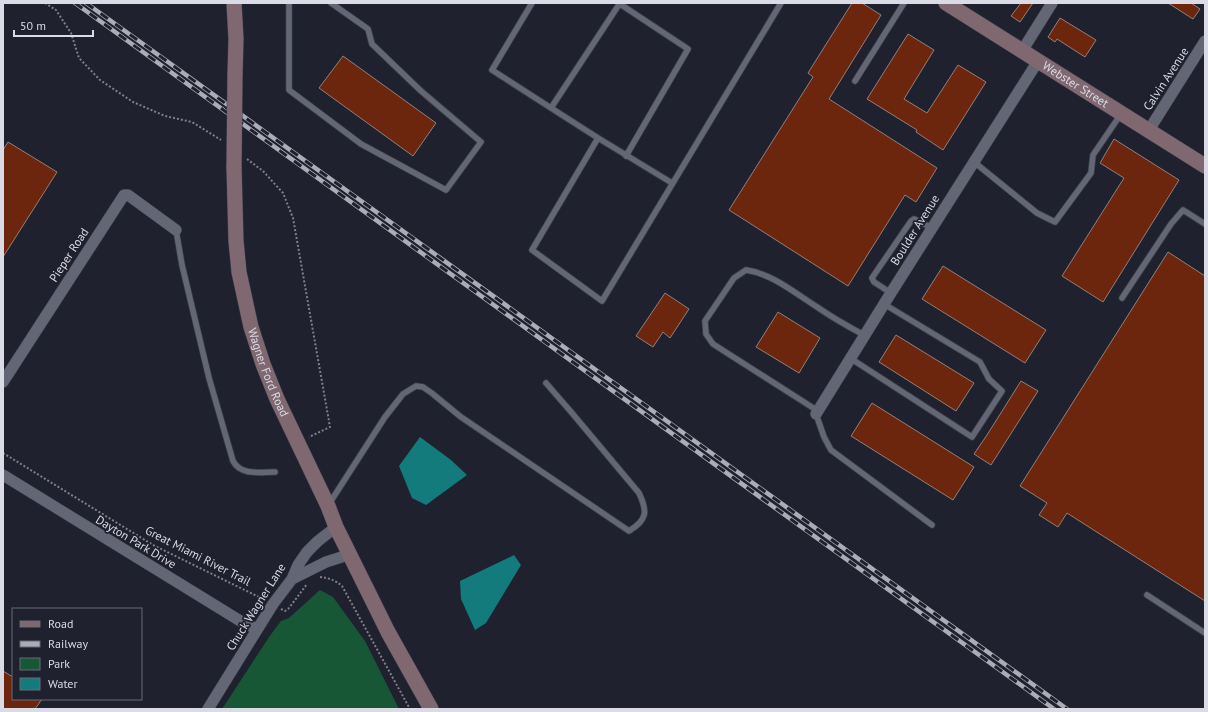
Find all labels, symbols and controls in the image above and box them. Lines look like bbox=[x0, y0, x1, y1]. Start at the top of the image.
scale bar bbox=[14, 12, 93, 38]
text: 50 m bbox=[20, 18, 46, 33]
street label: Calvin Avenue bbox=[1140, 44, 1191, 113]
street label: Webster Street bbox=[1040, 58, 1112, 110]
street label: Boulder Avenue bbox=[887, 192, 942, 268]
street label: Pieper Road bbox=[46, 225, 92, 285]
street label: Wagner Ford Road bbox=[245, 326, 292, 419]
street label: Dayton Park Drive bbox=[93, 512, 179, 572]
street label: Great Miami River Trail bbox=[143, 522, 254, 589]
street label: Chuck Wagner Lane bbox=[223, 560, 288, 653]
legend bbox=[12, 608, 142, 700]
text: Road bbox=[48, 616, 73, 631]
text: Railway bbox=[48, 636, 88, 651]
text: Park bbox=[48, 656, 70, 671]
text: Water bbox=[48, 676, 78, 691]

